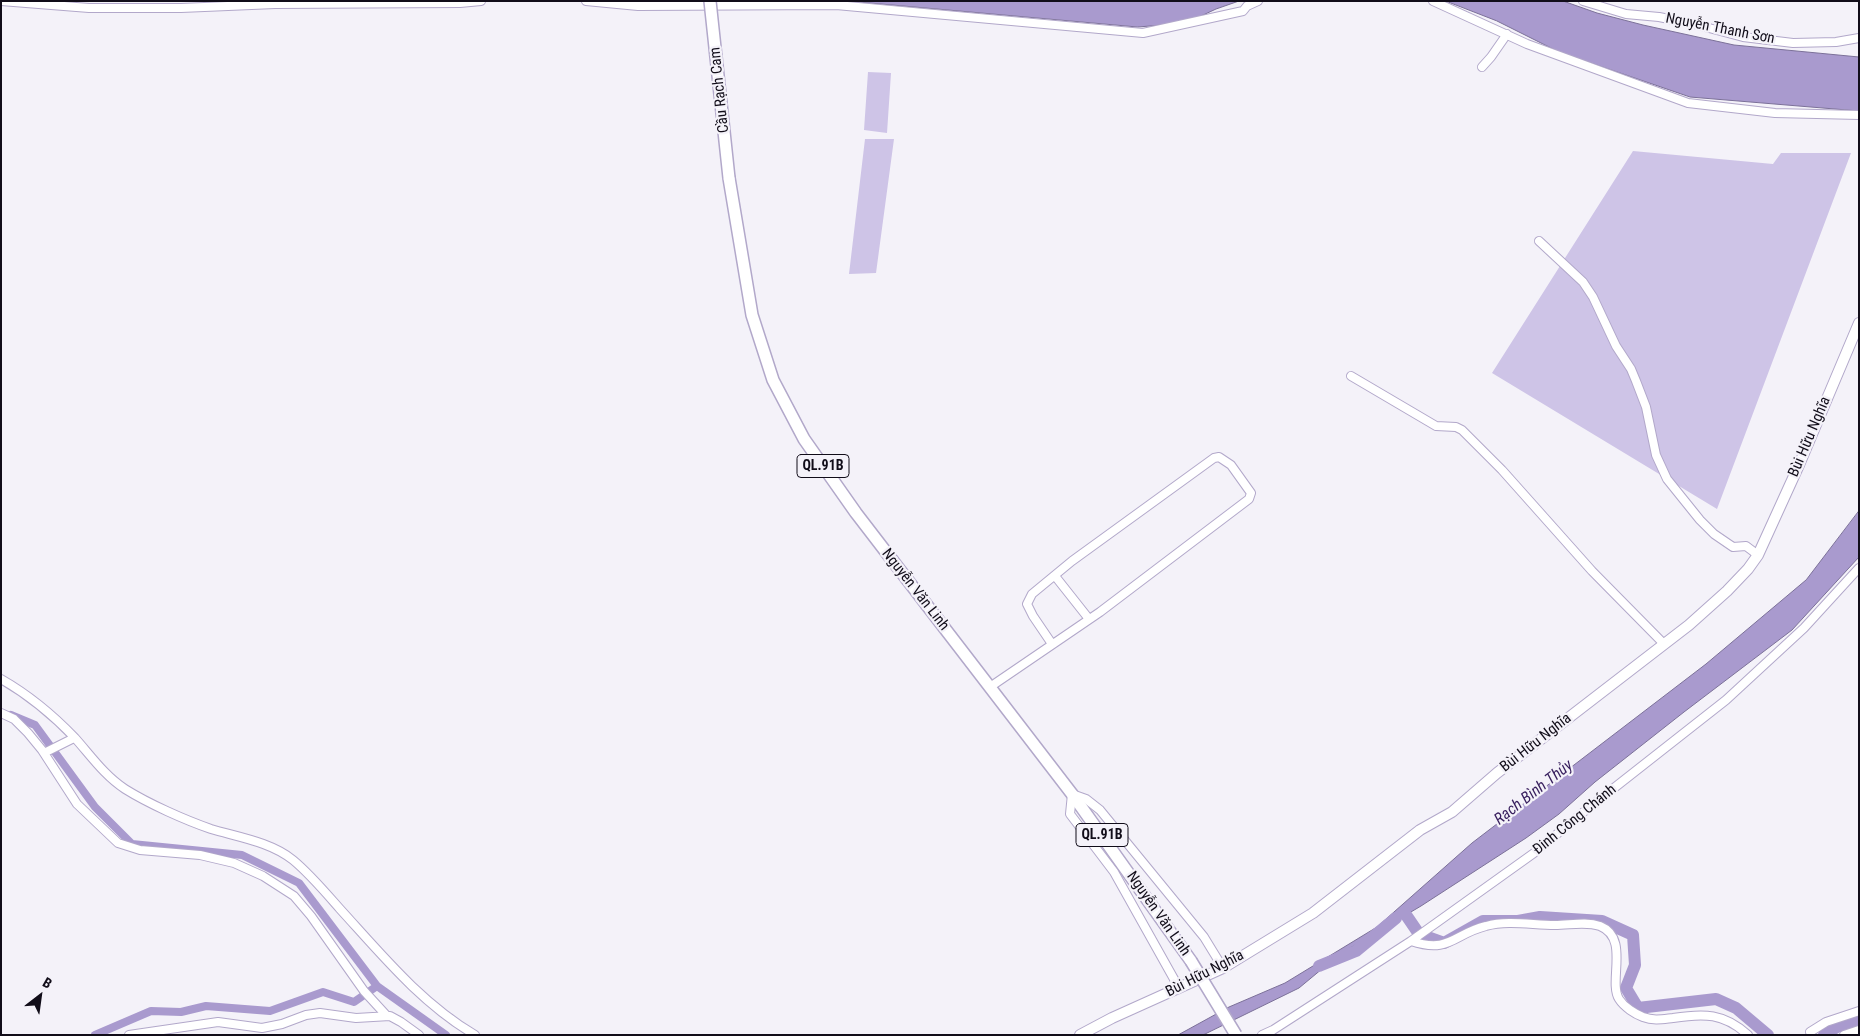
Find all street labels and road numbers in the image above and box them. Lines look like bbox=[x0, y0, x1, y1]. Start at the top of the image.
street label: Nguyễn Thanh Sơn bbox=[1664, 10, 1776, 48]
street label: Cầu Rạch Cam bbox=[707, 46, 733, 134]
street label: Bùi Hữu Nghĩa bbox=[1785, 394, 1835, 480]
road number: QL.91B bbox=[797, 454, 849, 478]
street label: Nguyễn Văn Linh bbox=[877, 545, 953, 635]
street label: Bùi Hữu Nghĩa bbox=[1497, 710, 1575, 776]
street label: Đinh Công Chánh bbox=[1530, 781, 1620, 859]
road number: QL.91B bbox=[1076, 824, 1128, 846]
street label: Nguyễn Văn Linh bbox=[1122, 868, 1194, 960]
street label: Bùi Hữu Nghĩa bbox=[1163, 947, 1247, 1001]

